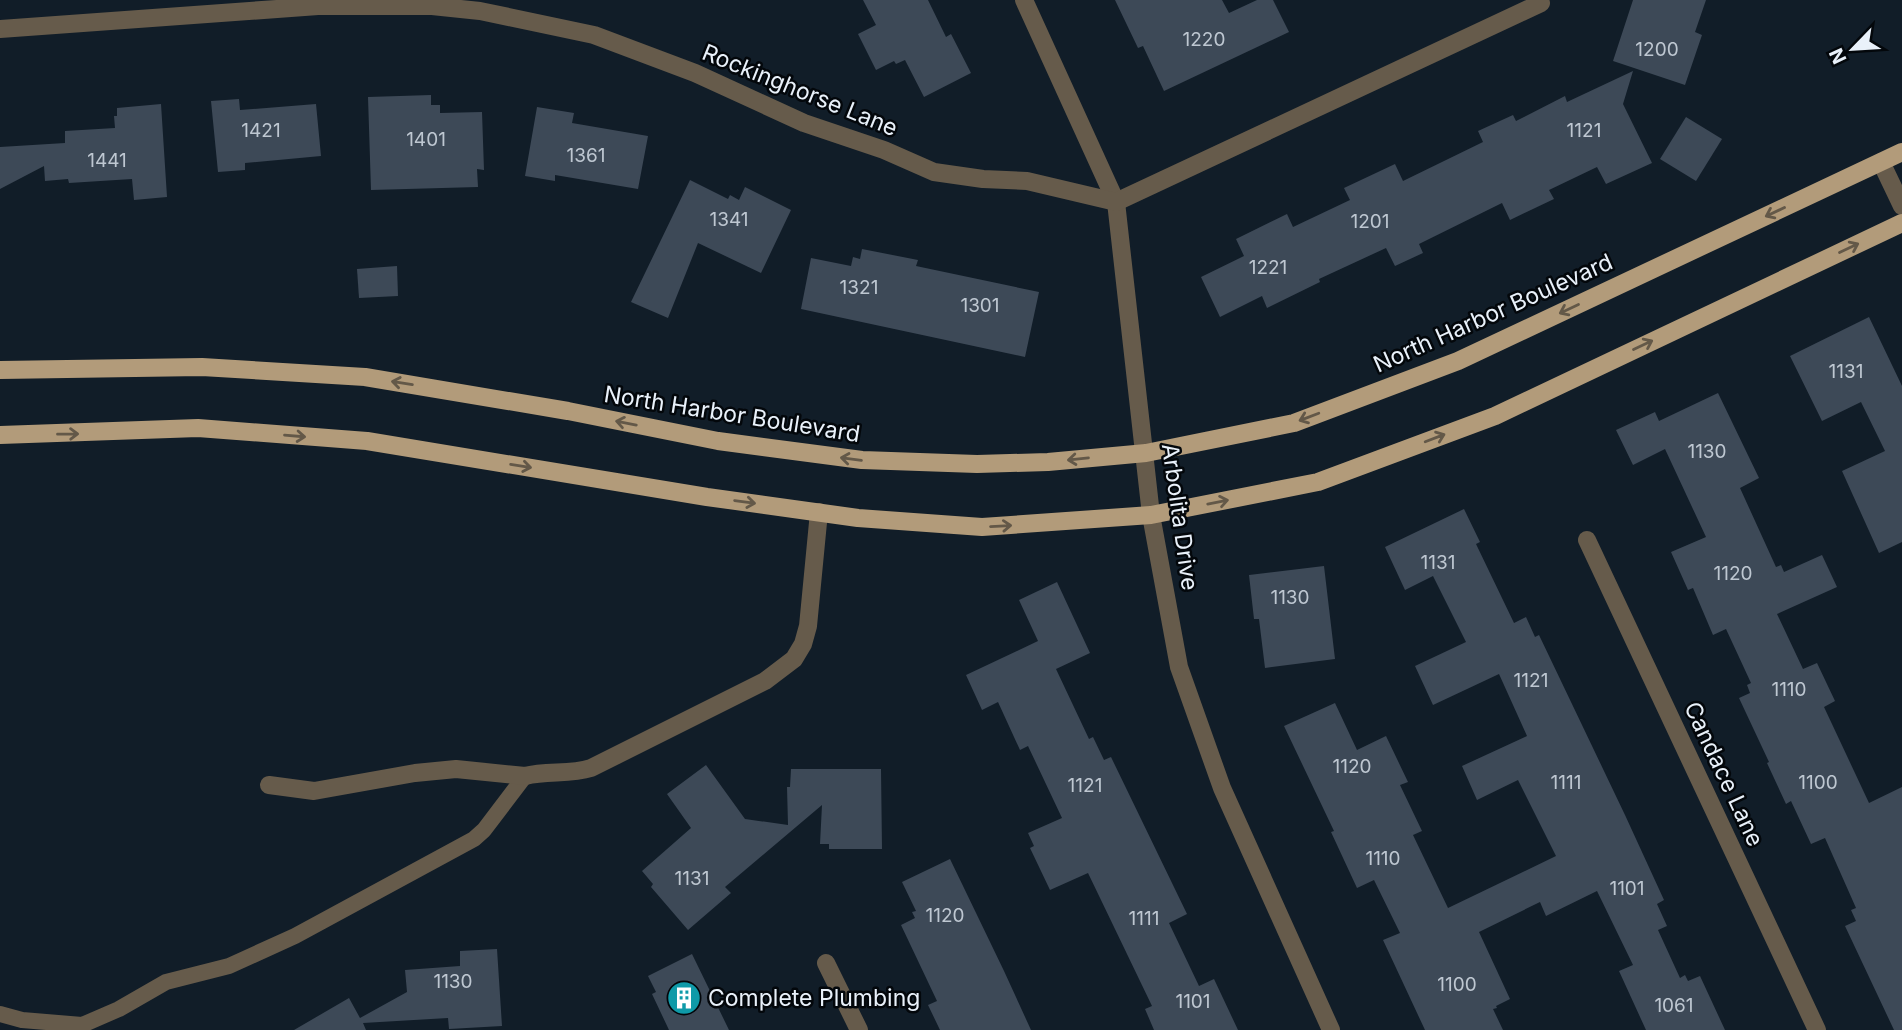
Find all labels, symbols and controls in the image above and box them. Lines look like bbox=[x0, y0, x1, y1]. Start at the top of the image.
north arrow bbox=[1818, 14, 1888, 84]
house number: 1220 bbox=[1183, 28, 1225, 51]
street label: Rockinghorse Lane bbox=[698, 38, 902, 142]
house number: 1200 bbox=[1635, 38, 1679, 61]
text: N bbox=[1825, 45, 1852, 67]
house number: 1421 bbox=[241, 119, 281, 142]
house number: 1121 bbox=[1567, 119, 1601, 142]
house number: 1401 bbox=[406, 128, 446, 151]
house number: 1361 bbox=[567, 144, 605, 167]
house number: 1441 bbox=[87, 149, 127, 172]
one-way arrow bbox=[1765, 206, 1786, 219]
house number: 1341 bbox=[709, 208, 749, 231]
house number: 1201 bbox=[1350, 210, 1390, 233]
one-way arrow bbox=[1838, 241, 1859, 254]
street label: North Harbor Boulevard bbox=[1369, 248, 1617, 378]
house number: 1221 bbox=[1249, 256, 1287, 279]
house number: 1321 bbox=[840, 276, 878, 299]
house number: 1301 bbox=[960, 294, 1000, 317]
one-way arrow bbox=[1559, 302, 1580, 316]
one-way arrow bbox=[1632, 338, 1653, 351]
house number: 1131 bbox=[1829, 360, 1863, 383]
one-way arrow bbox=[391, 376, 414, 389]
street label: North Harbor Boulevard bbox=[602, 380, 862, 448]
one-way arrow bbox=[1298, 412, 1320, 424]
one-way arrow bbox=[615, 415, 638, 429]
one-way arrow bbox=[56, 427, 79, 440]
one-way arrow bbox=[283, 430, 306, 443]
one-way arrow bbox=[1424, 430, 1446, 443]
house number: 1130 bbox=[1687, 440, 1727, 463]
street label: Arbolita Drive bbox=[1156, 442, 1204, 592]
one-way arrow bbox=[840, 452, 862, 465]
one-way arrow bbox=[1067, 453, 1090, 466]
one-way arrow bbox=[509, 460, 531, 473]
one-way arrow bbox=[1206, 494, 1229, 508]
one-way arrow bbox=[733, 496, 756, 509]
one-way arrow bbox=[989, 519, 1012, 532]
house number: 1131 bbox=[1421, 551, 1455, 574]
house number: 1120 bbox=[1713, 562, 1753, 585]
house number: 1130 bbox=[1270, 586, 1310, 609]
house number: 1121 bbox=[1514, 669, 1548, 692]
house number: 1110 bbox=[1771, 678, 1807, 701]
street label: Candace Lane bbox=[1678, 697, 1770, 851]
house number: 1120 bbox=[1332, 755, 1372, 778]
house number: 1111 bbox=[1551, 771, 1581, 794]
house number: 1100 bbox=[1798, 771, 1838, 794]
house number: 1121 bbox=[1068, 774, 1102, 797]
house number: 1110 bbox=[1365, 847, 1401, 870]
house number: 1131 bbox=[675, 867, 709, 890]
house number: 1101 bbox=[1609, 877, 1645, 900]
house number: 1120 bbox=[925, 904, 965, 927]
house number: 1111 bbox=[1129, 907, 1159, 930]
house number: 1130 bbox=[433, 970, 473, 993]
house number: 1100 bbox=[1437, 973, 1477, 996]
building icon: Complete Plumbing bbox=[665, 979, 703, 1017]
place label: Complete Plumbing bbox=[708, 984, 920, 1012]
house number: 1101 bbox=[1175, 990, 1211, 1013]
house number: 1061 bbox=[1654, 994, 1694, 1017]

